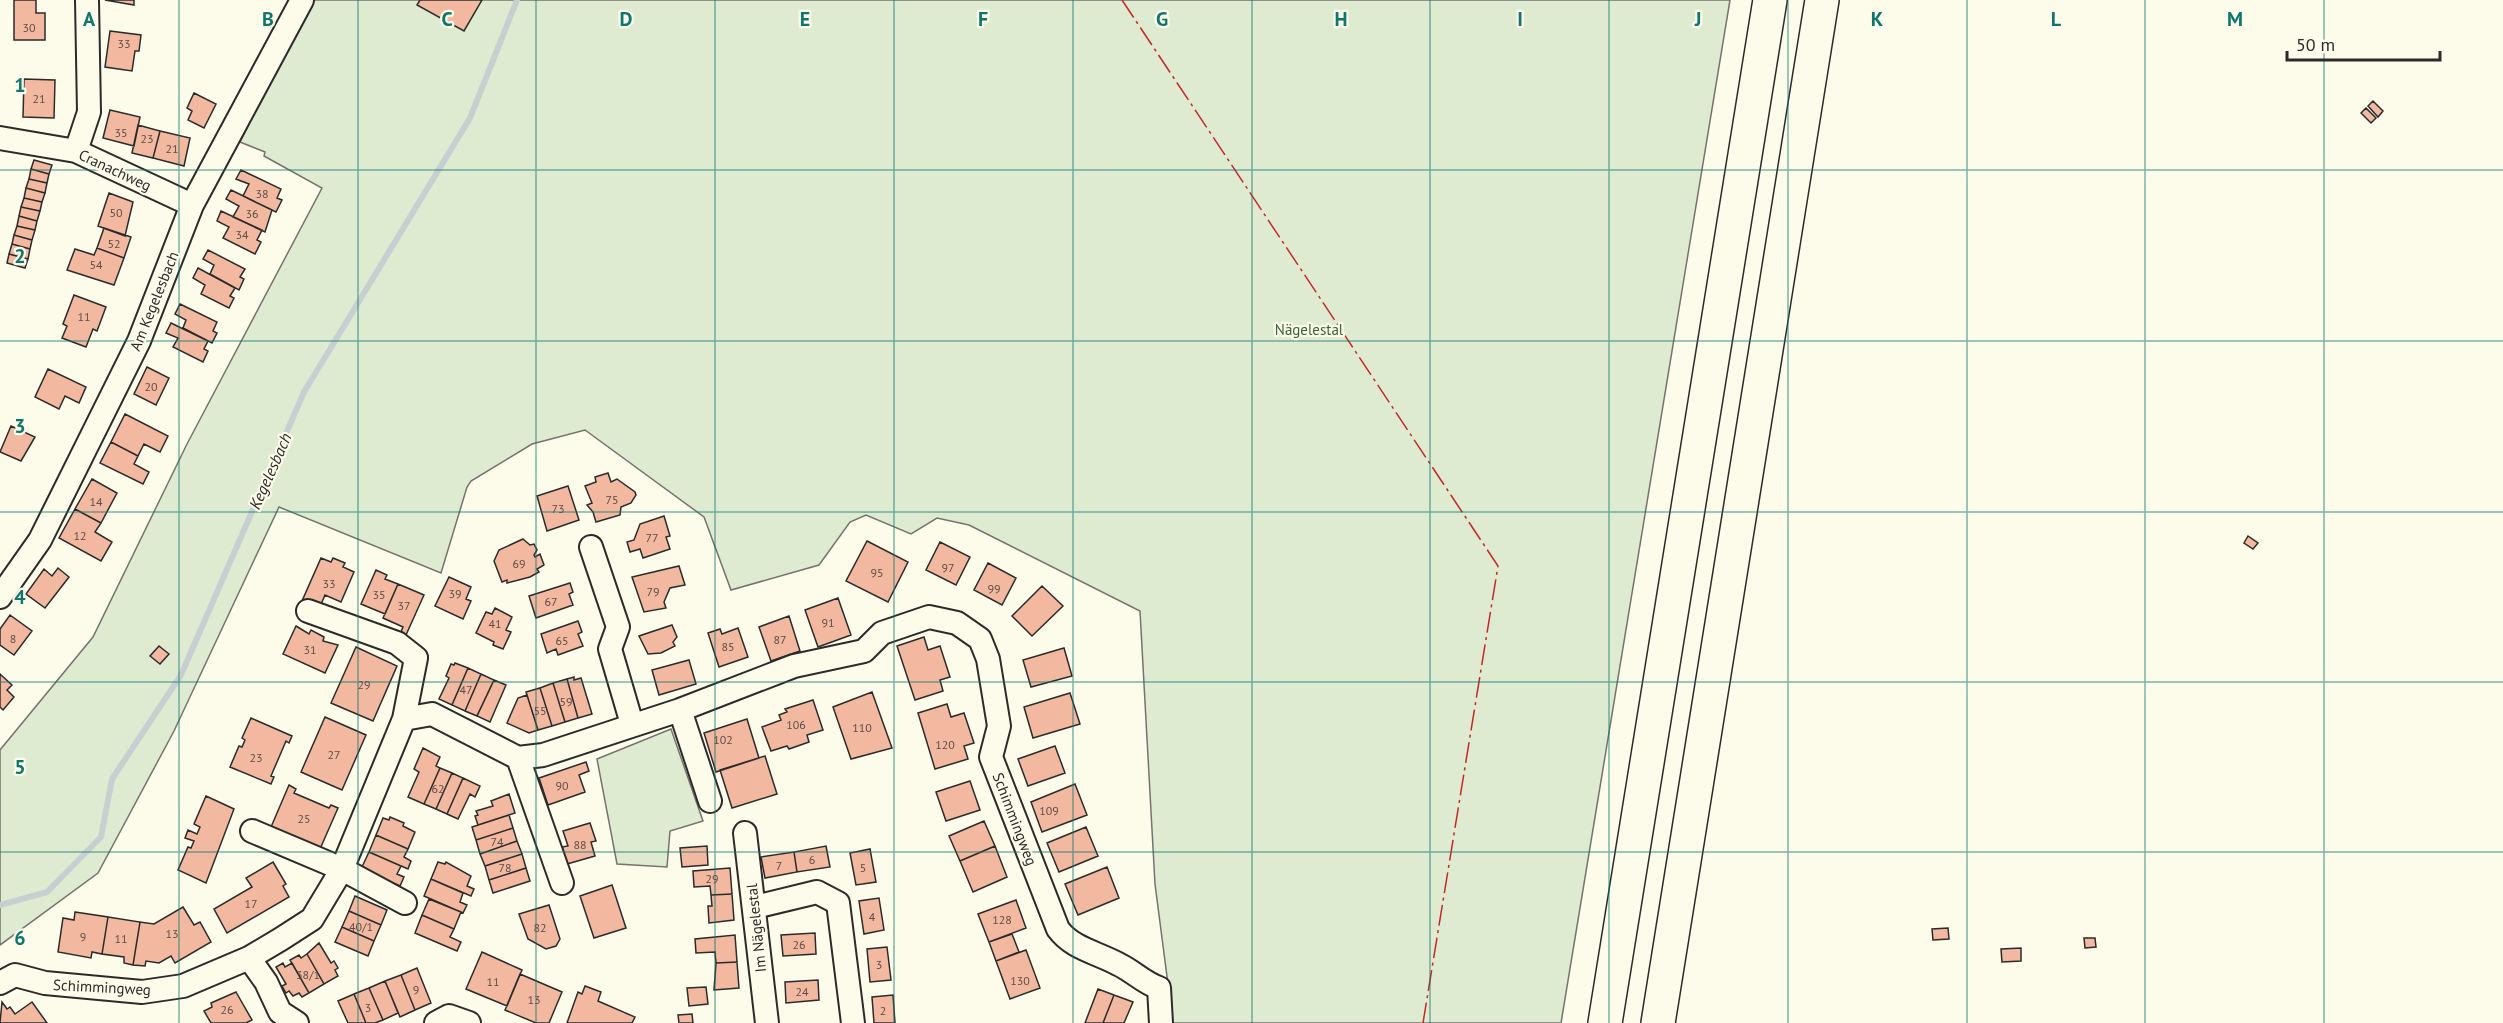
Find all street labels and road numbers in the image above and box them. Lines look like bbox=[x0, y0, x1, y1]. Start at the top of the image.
street label: Cranachweg bbox=[76, 145, 154, 195]
street label: Am Kegelesbach bbox=[125, 249, 183, 353]
street label: Schimmingweg bbox=[989, 770, 1041, 868]
street label: Im Nägelestal bbox=[742, 882, 770, 973]
street label: Schimmingweg bbox=[53, 975, 151, 999]

